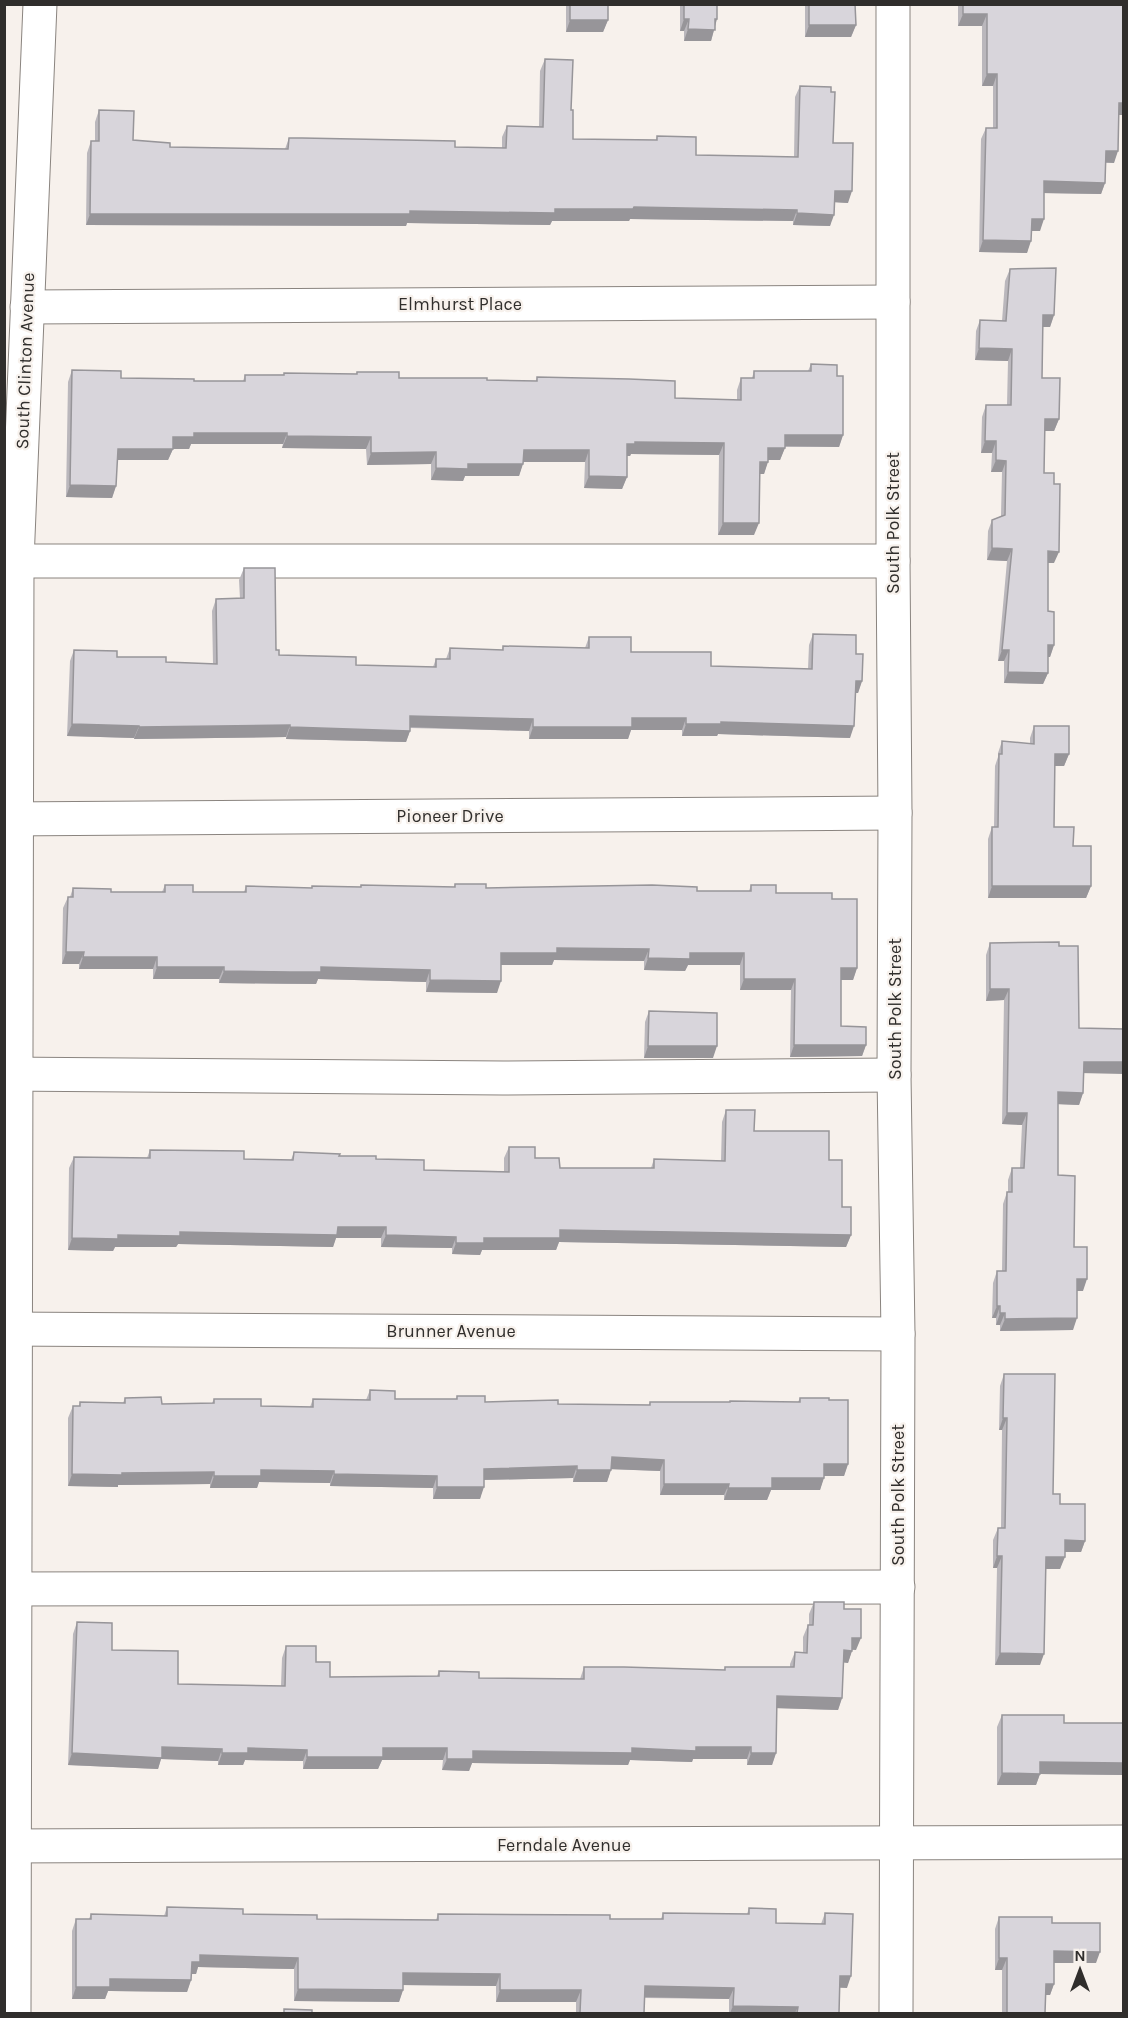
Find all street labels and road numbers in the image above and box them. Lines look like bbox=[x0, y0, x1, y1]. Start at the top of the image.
street label: South Clinton Avenue bbox=[11, 272, 39, 450]
street label: Elmhurst Place bbox=[398, 293, 522, 315]
street label: South Polk Street bbox=[882, 452, 904, 594]
street label: Pioneer Drive bbox=[396, 805, 504, 827]
street label: South Polk Street bbox=[884, 938, 906, 1080]
street label: Brunner Avenue bbox=[386, 1320, 516, 1342]
street label: South Polk Street bbox=[887, 1424, 909, 1566]
street label: Ferndale Avenue bbox=[497, 1834, 631, 1856]

